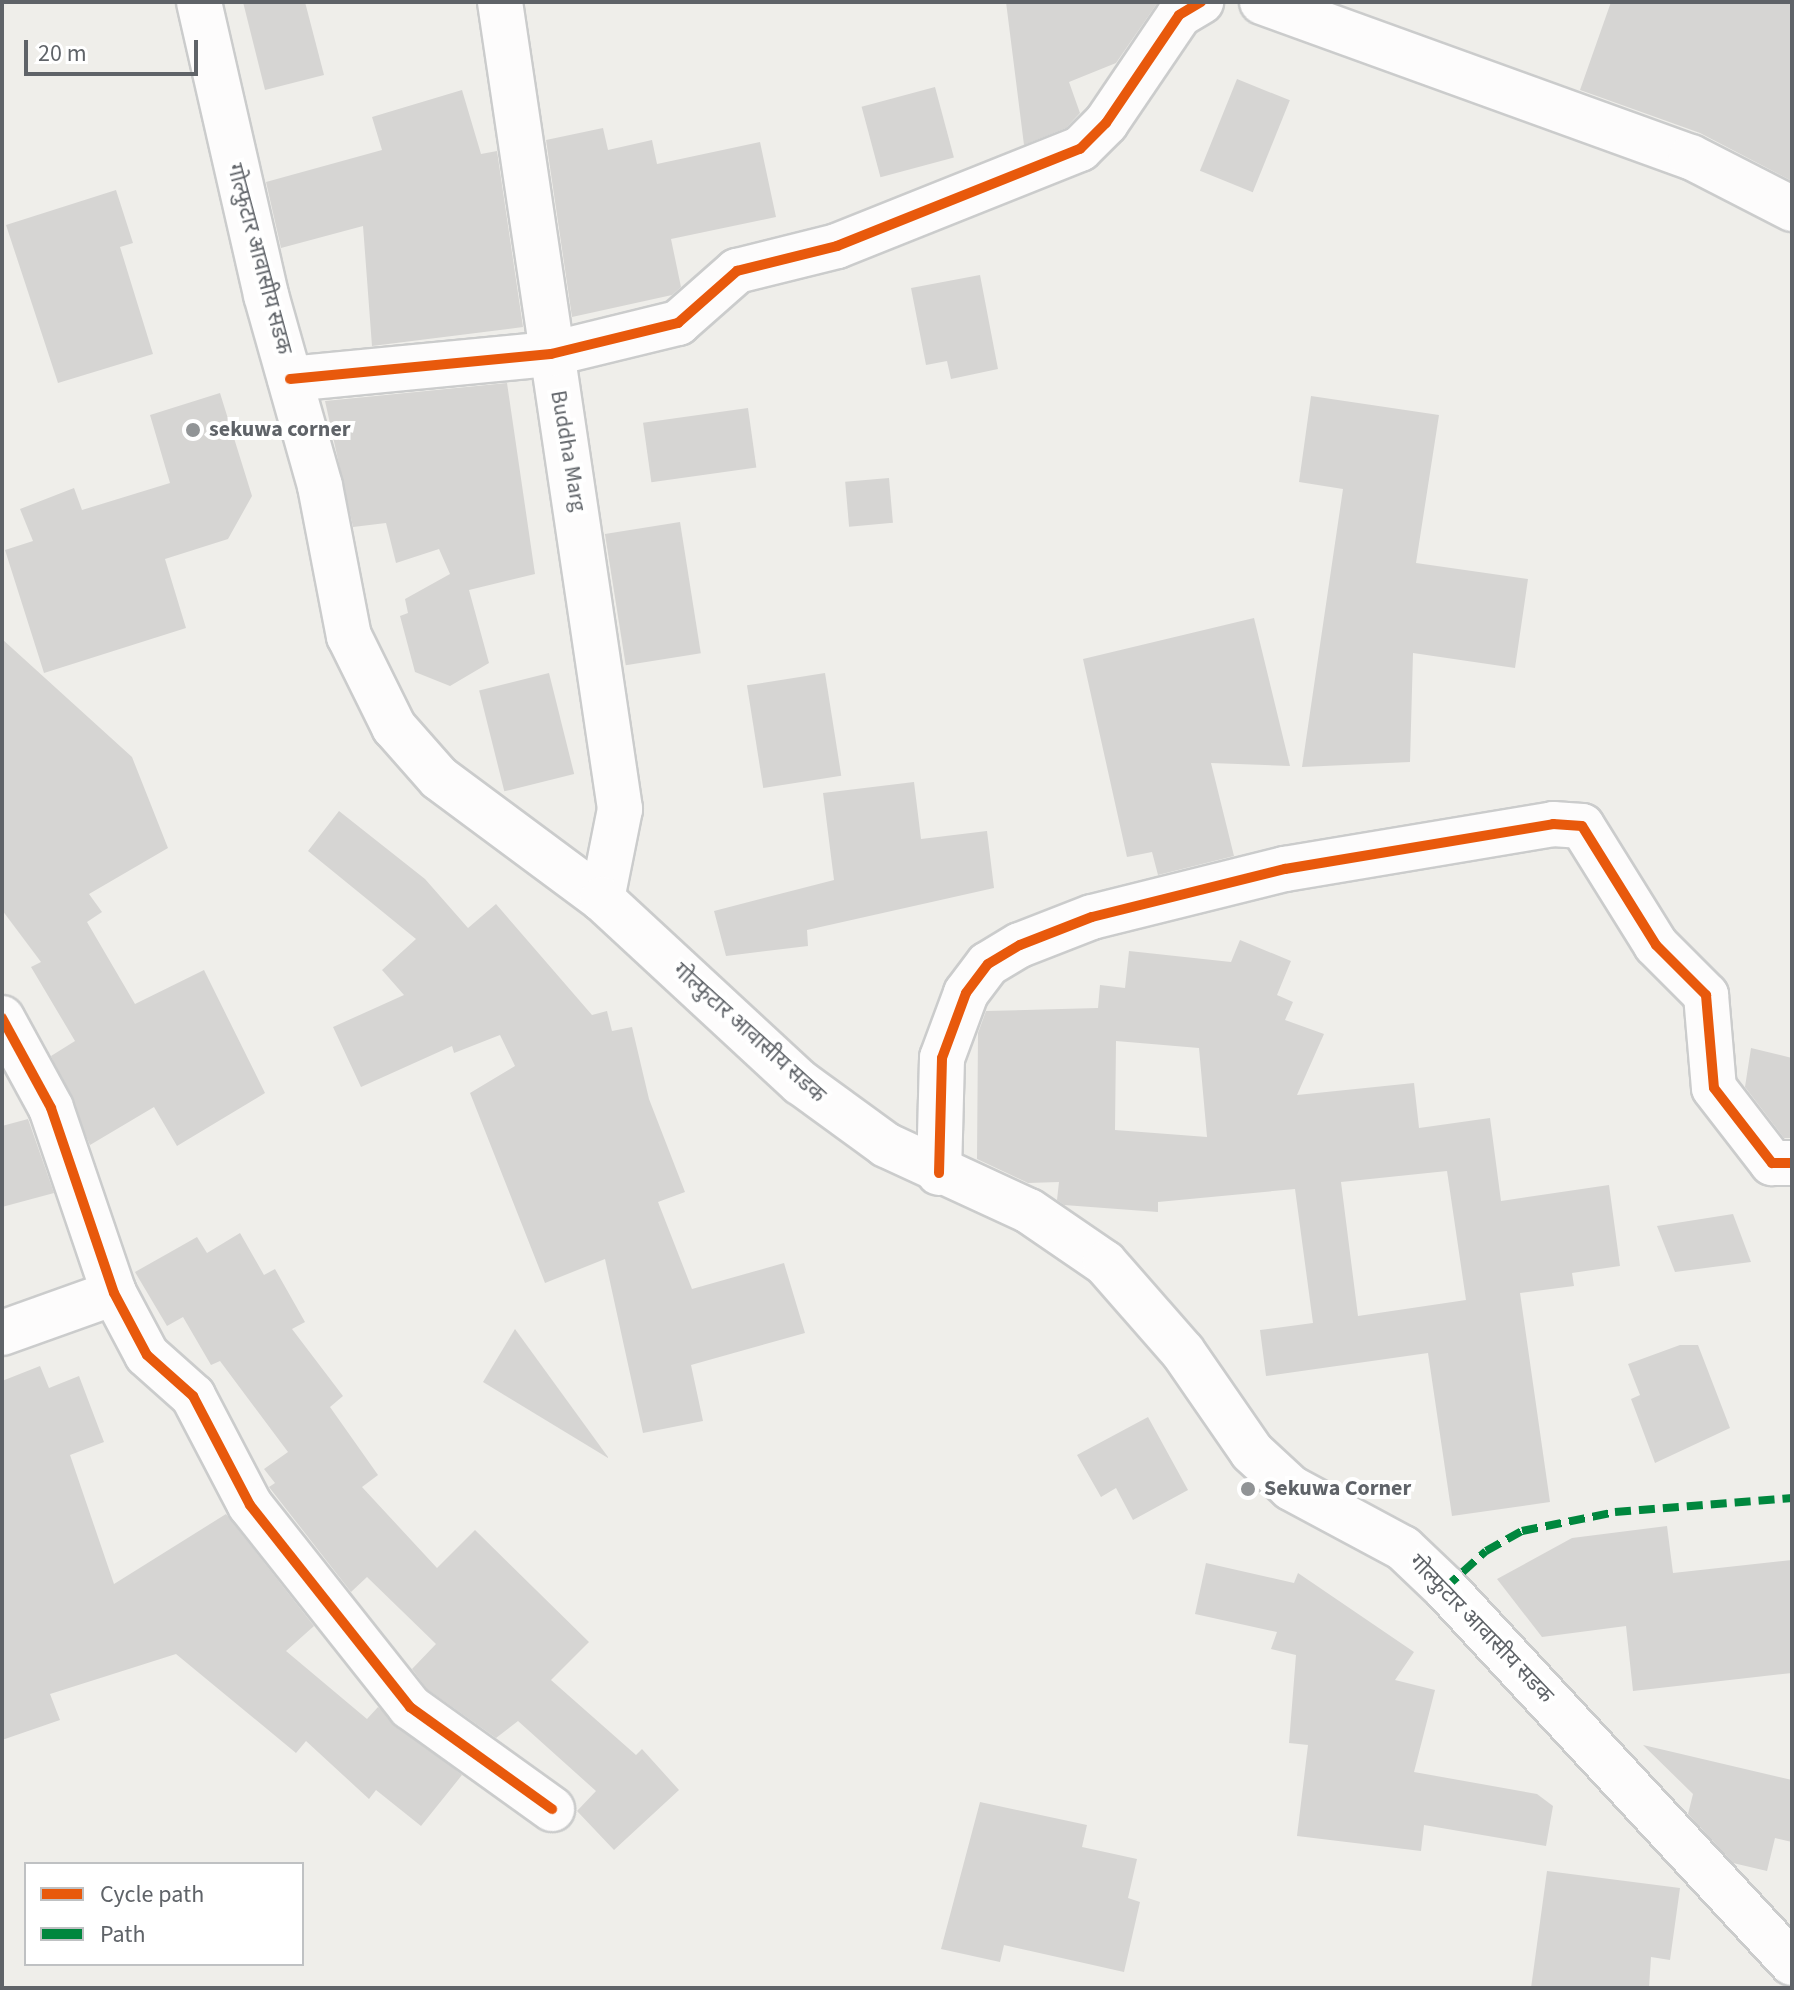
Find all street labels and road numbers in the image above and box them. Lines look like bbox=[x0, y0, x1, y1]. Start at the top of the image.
street label: गोल्फुटार आवासीय सडक bbox=[221, 161, 297, 357]
street label: Buddha Marg bbox=[544, 388, 592, 514]
street label: गोल्फुटार आवासीय सडक bbox=[667, 957, 831, 1109]
street label: गोल्फुटार आवासीय सडक bbox=[1403, 1549, 1559, 1709]

